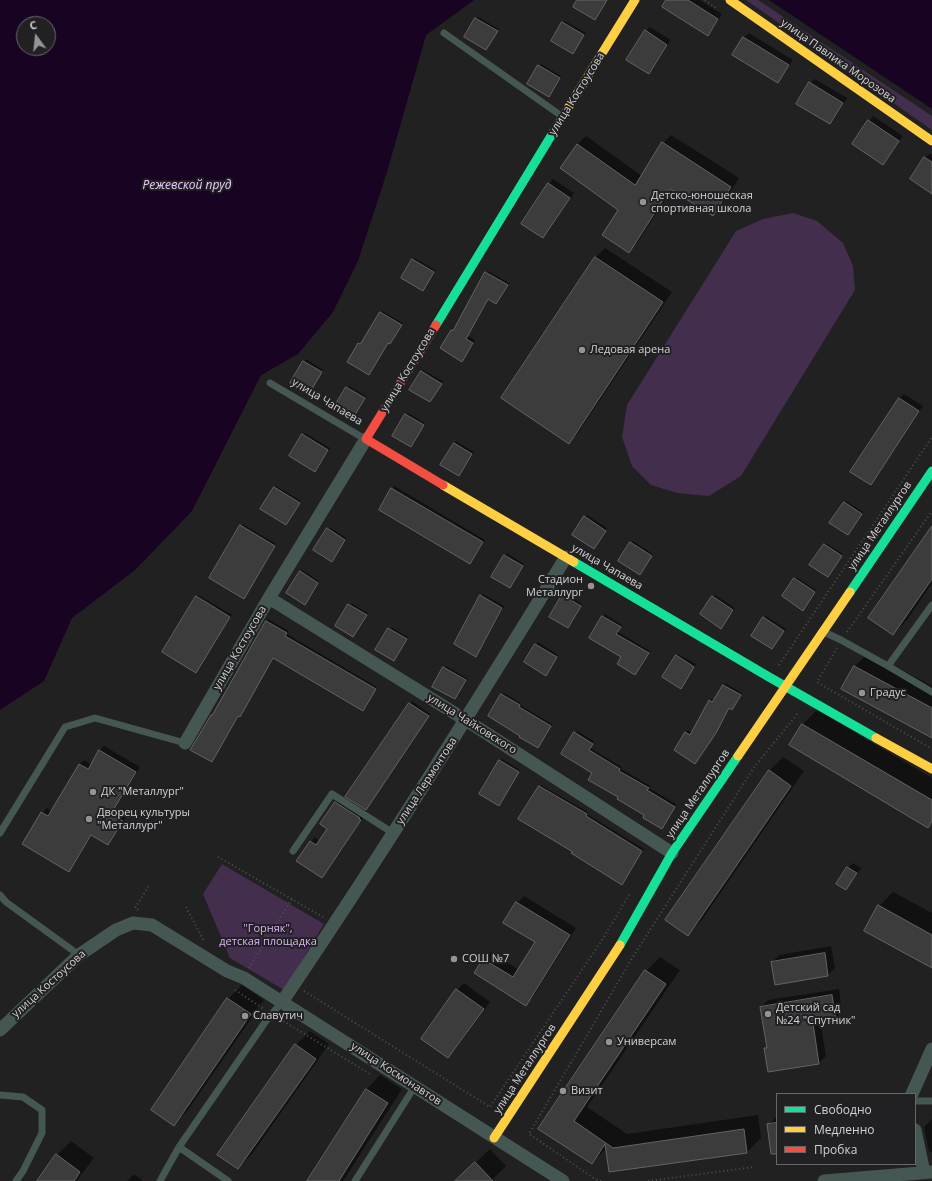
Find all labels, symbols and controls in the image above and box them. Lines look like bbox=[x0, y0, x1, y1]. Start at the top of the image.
north arrow bbox=[16, 16, 56, 56]
street label: улица Павлика Морозова bbox=[778, 16, 898, 106]
text: С bbox=[28, 17, 38, 33]
street label: улица Костоусова bbox=[546, 50, 608, 138]
water label: Режевской пруд bbox=[142, 179, 232, 193]
place label: Детско-юношеская спортивная школа bbox=[651, 189, 753, 215]
marker: Детско-юношеская спортивная школа bbox=[638, 197, 648, 207]
street label: улица Костоусова bbox=[378, 326, 438, 414]
place label: Ледовая арена bbox=[590, 343, 670, 357]
marker: Ледовая арена bbox=[577, 345, 587, 355]
street label: улица Чапаева bbox=[289, 376, 365, 428]
street label: улица Металлургов bbox=[845, 479, 915, 573]
street label: улица Чапаева bbox=[569, 541, 645, 593]
place label: Стадион Металлург bbox=[526, 573, 583, 599]
marker: Стадион Металлург bbox=[586, 581, 596, 591]
street label: улица Костоусова bbox=[211, 604, 269, 692]
place label: Градус bbox=[870, 686, 906, 700]
marker: Градус bbox=[857, 688, 867, 698]
street label: улица Чайковского bbox=[425, 691, 519, 757]
street label: улица Лермонтова bbox=[394, 735, 460, 827]
street label: улица Металлургов bbox=[663, 747, 733, 841]
place label: ДК "Металлург" bbox=[101, 785, 184, 799]
marker: ДК "Металлург" bbox=[88, 787, 98, 797]
place label: Дворец культуры "Металлург" bbox=[97, 806, 190, 832]
marker: Дворец культуры "Металлург" bbox=[84, 814, 94, 824]
park label: "Горняк", детская площадка bbox=[219, 922, 317, 948]
street label: улица Костоусова bbox=[9, 947, 89, 1021]
place label: СОШ №7 bbox=[462, 952, 509, 966]
marker: СОШ №7 bbox=[449, 954, 459, 964]
place label: Детский сад №24 "Спутник" bbox=[776, 1001, 855, 1027]
place label: Славутич bbox=[253, 1009, 303, 1023]
marker: Детский сад №24 "Спутник" bbox=[763, 1009, 773, 1019]
marker: Славутич bbox=[240, 1011, 250, 1021]
street label: улица Металлургов bbox=[491, 1022, 559, 1116]
place label: Универсам bbox=[617, 1035, 676, 1049]
marker: Универсам bbox=[604, 1037, 614, 1047]
street label: улица Космонавтов bbox=[348, 1040, 444, 1108]
place label: Визит bbox=[571, 1084, 603, 1098]
marker: Визит bbox=[558, 1086, 568, 1096]
legend bbox=[776, 1093, 916, 1165]
text: Свободно bbox=[814, 1101, 872, 1118]
text: Медленно bbox=[814, 1121, 874, 1138]
text: Пробка bbox=[814, 1141, 857, 1158]

